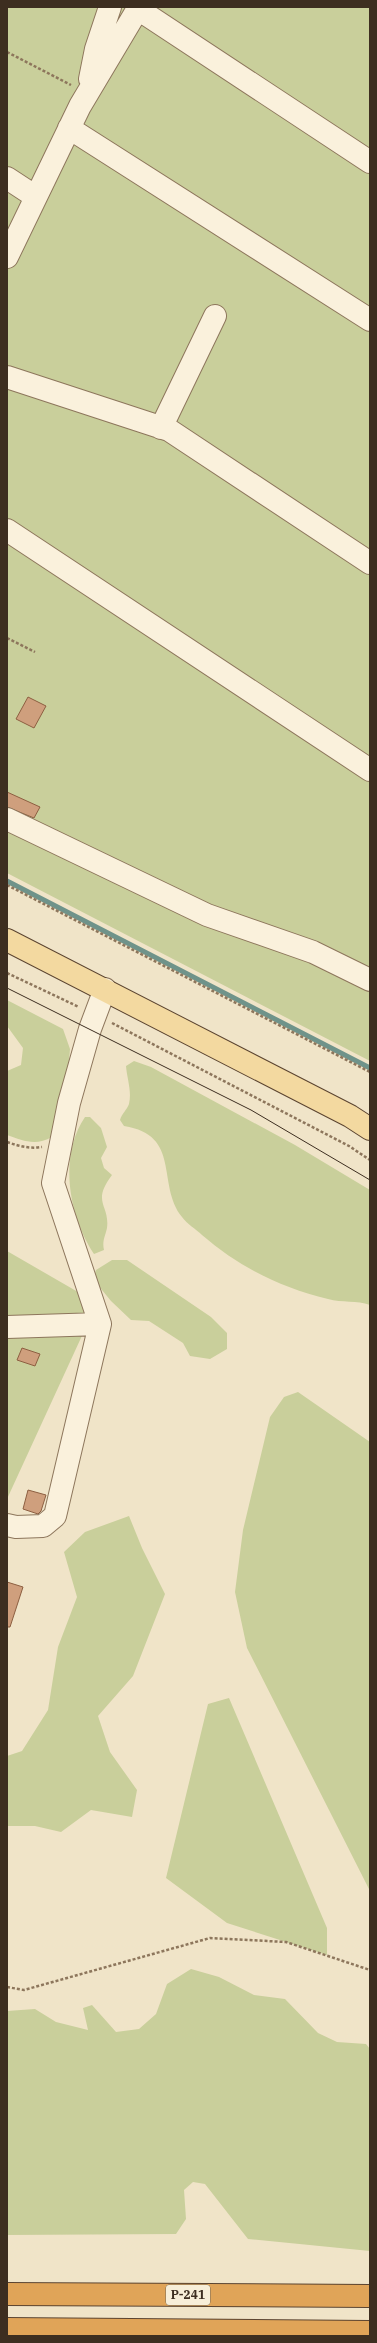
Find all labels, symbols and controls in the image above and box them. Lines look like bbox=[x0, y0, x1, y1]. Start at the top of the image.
road number: Р-241 bbox=[166, 2285, 210, 2305]

